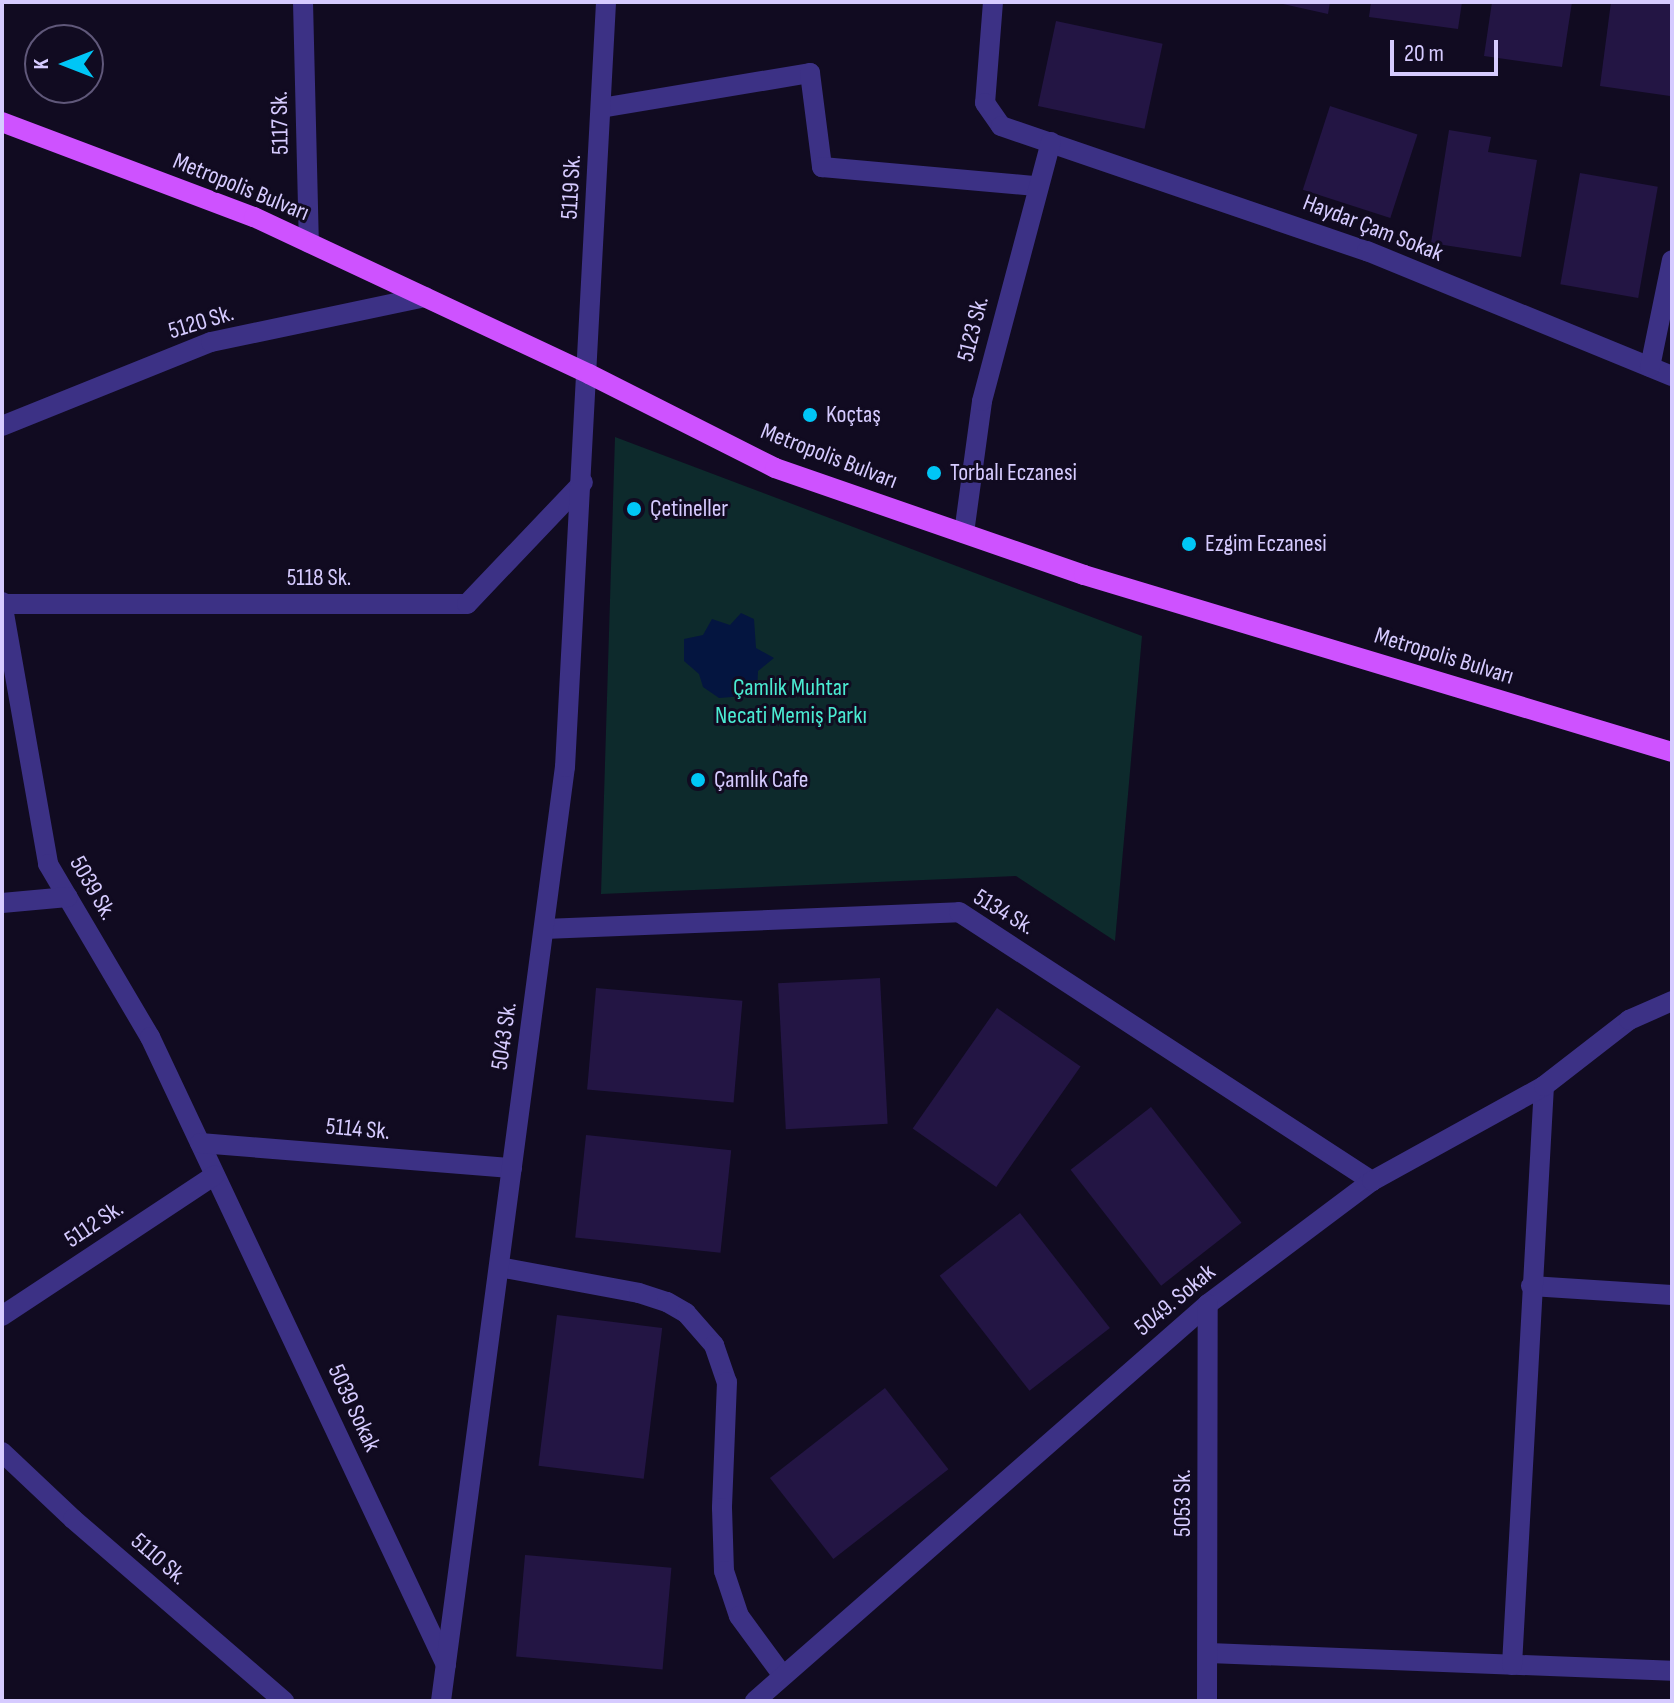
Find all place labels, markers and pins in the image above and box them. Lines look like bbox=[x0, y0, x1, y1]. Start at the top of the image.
place label: Koçtaş bbox=[826, 401, 881, 429]
marker: Koçtaş bbox=[801, 406, 819, 424]
place label: Torbalı Eczanesi bbox=[950, 459, 1077, 487]
marker: Torbalı Eczanesi bbox=[925, 464, 943, 482]
place label: Çetineller bbox=[650, 495, 728, 523]
marker: Çetineller bbox=[625, 500, 643, 518]
place label: Ezgim Eczanesi bbox=[1205, 530, 1327, 558]
marker: Ezgim Eczanesi bbox=[1180, 535, 1198, 553]
place label: Çamlık Cafe bbox=[714, 766, 808, 794]
marker: Çamlık Cafe bbox=[689, 771, 707, 789]

